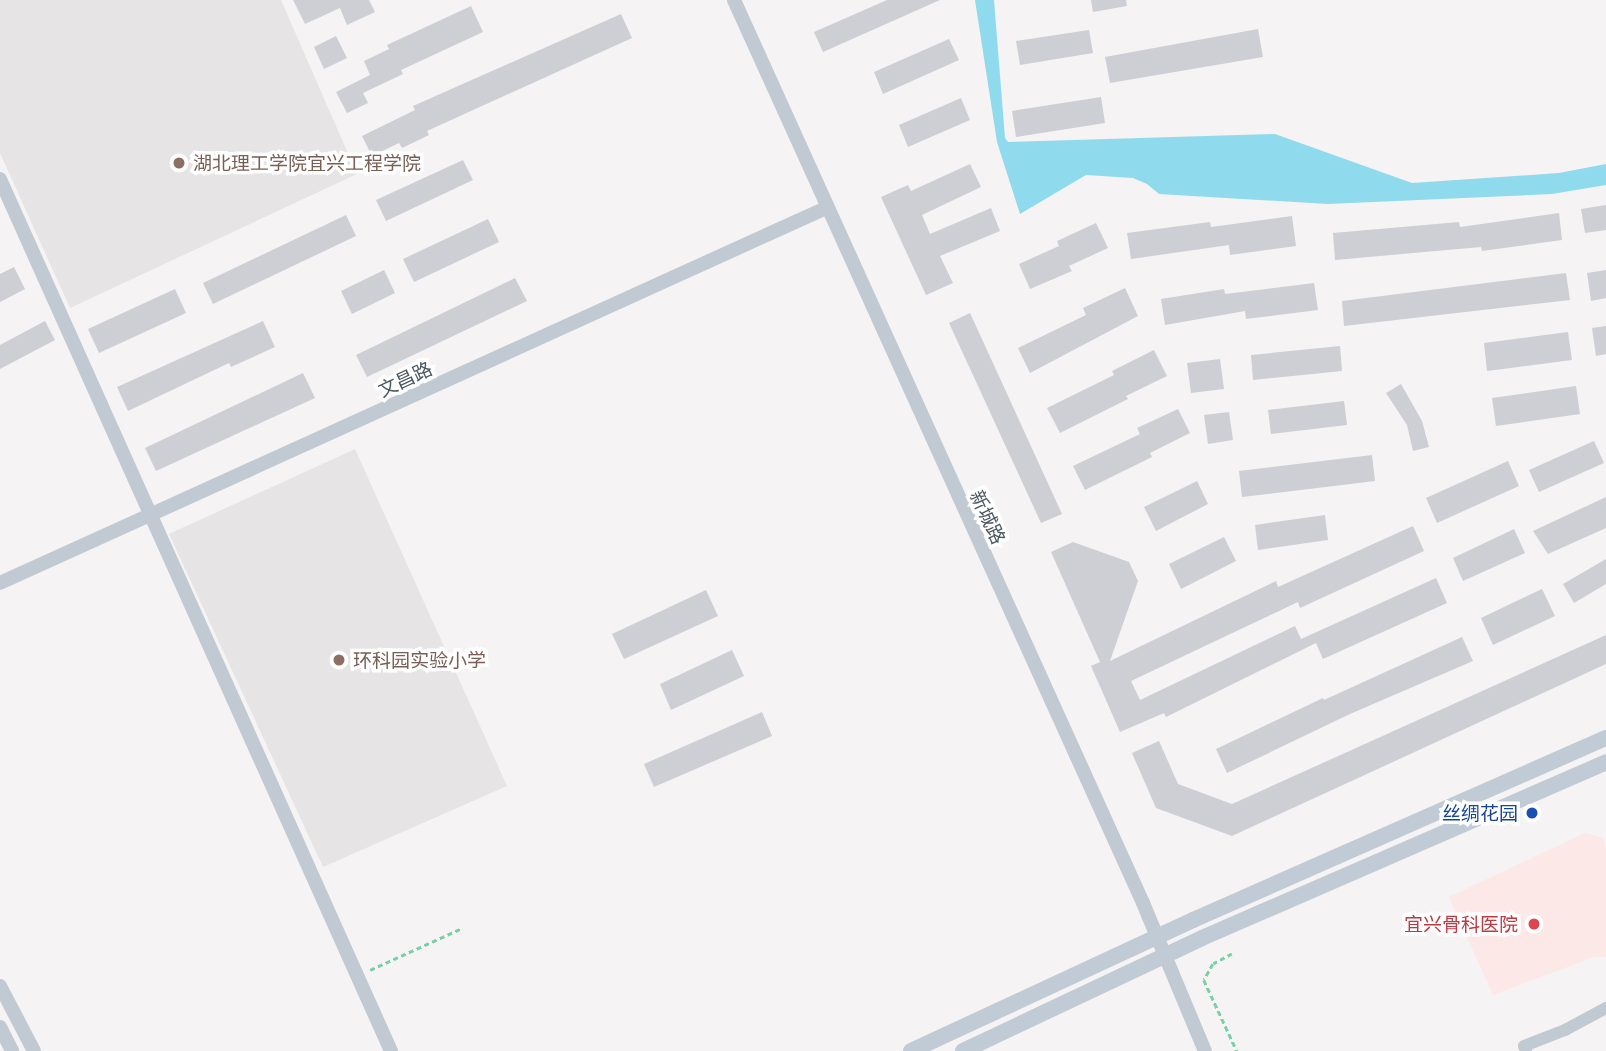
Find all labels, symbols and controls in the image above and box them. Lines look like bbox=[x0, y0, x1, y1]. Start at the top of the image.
place label: 湖北理工学院宜兴工程学院 bbox=[193, 152, 421, 174]
marker: 湖北理工学院宜兴工程学院 bbox=[171, 155, 187, 171]
street label: 文昌路 bbox=[374, 357, 436, 401]
street label: 新城路 bbox=[966, 486, 1010, 548]
place label: 环科园实验小学 bbox=[353, 649, 486, 671]
marker: 环科园实验小学 bbox=[331, 652, 347, 668]
place label: 丝绸花园 bbox=[1442, 802, 1518, 824]
marker: 丝绸花园 bbox=[1524, 805, 1540, 821]
place label: 宜兴骨科医院 bbox=[1404, 913, 1518, 935]
marker: 宜兴骨科医院 bbox=[1524, 914, 1544, 934]

